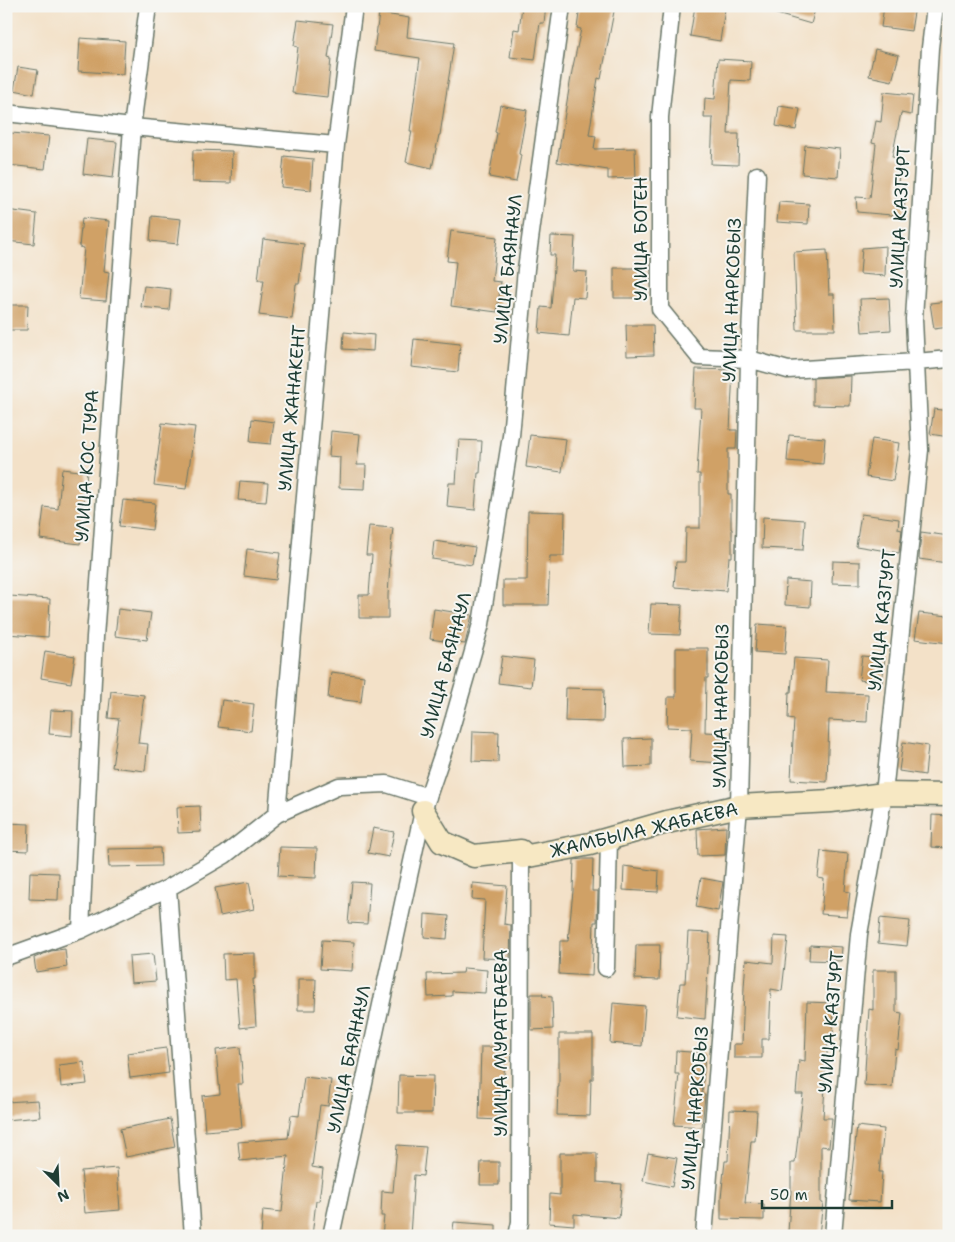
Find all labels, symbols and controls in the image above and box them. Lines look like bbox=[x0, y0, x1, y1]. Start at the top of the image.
street label: УЛИЦА КАЗГУРТ bbox=[884, 145, 916, 289]
street label: УЛИЦА БОГЕН bbox=[629, 177, 653, 301]
street label: УЛИЦА БАЯНАУЛ bbox=[488, 193, 528, 345]
street label: УЛИЦА НАРКОБЫЗ bbox=[717, 217, 747, 383]
street label: УЛИЦА ЖАНАКЕНТ bbox=[273, 324, 311, 492]
street label: УЛИЦА КОС ТУРА bbox=[70, 389, 104, 543]
street label: УЛИЦА КАЗГУРТ bbox=[863, 548, 901, 692]
street label: УЛИЦА БАЯНАУЛ bbox=[415, 589, 477, 741]
street label: УЛИЦА НАРКОБЫЗ bbox=[708, 623, 734, 789]
street label: ЖАМБЫЛА ЖАБАЕВА bbox=[548, 797, 740, 863]
street label: УЛИЦА МУРАТБАЕВА bbox=[489, 949, 513, 1137]
street label: УЛИЦА КАЗГУРТ bbox=[813, 950, 849, 1094]
street label: УЛИЦА БАЯНАУЛ bbox=[322, 983, 376, 1135]
street label: УЛИЦА НАРКОБЫЗ bbox=[676, 1025, 714, 1191]
north arrow bbox=[32, 1160, 82, 1210]
scale bar bbox=[762, 1177, 892, 1209]
text: N bbox=[55, 1185, 72, 1206]
text: 50 m bbox=[770, 1185, 808, 1205]

